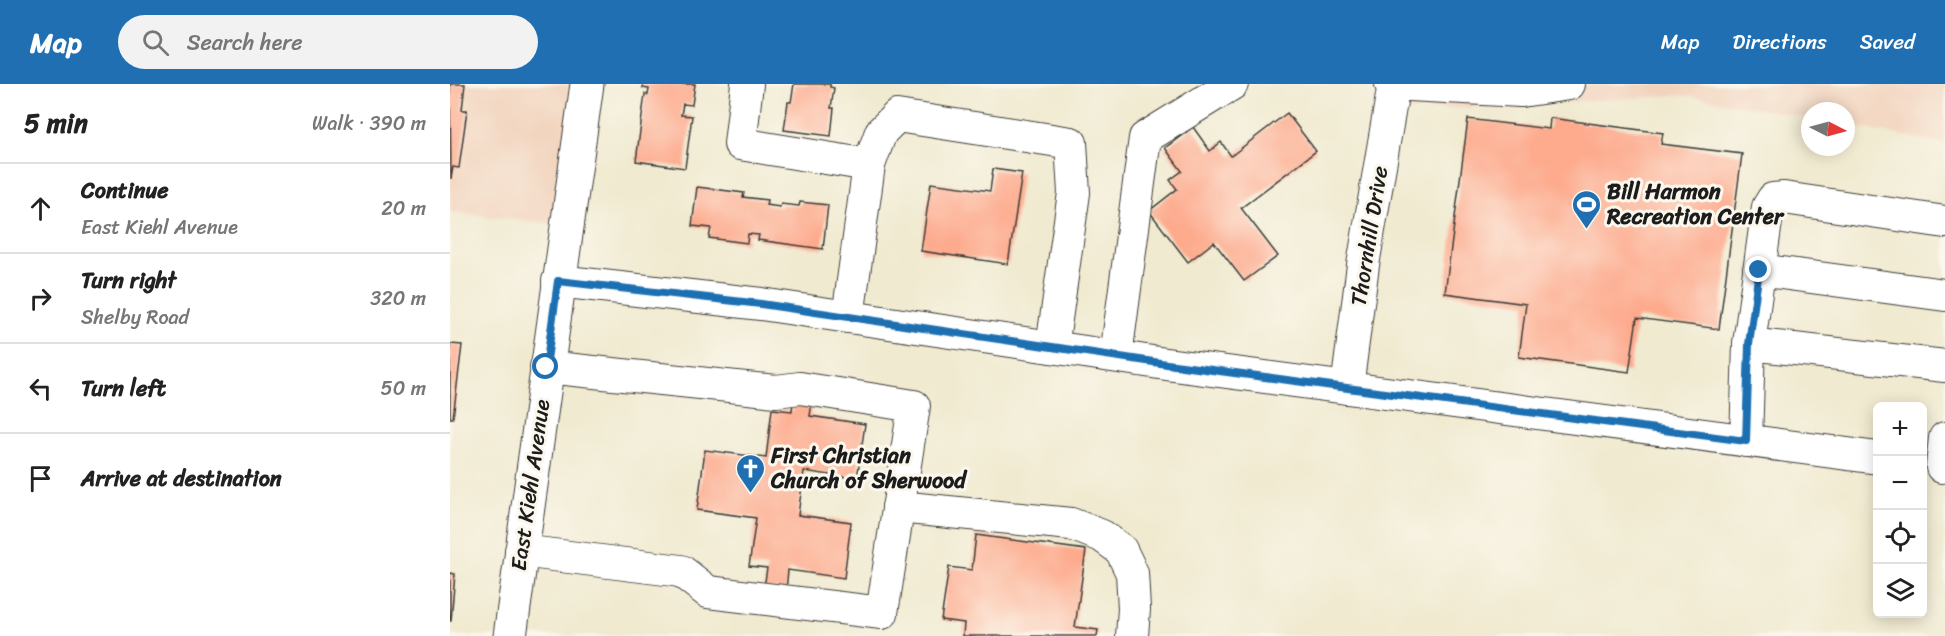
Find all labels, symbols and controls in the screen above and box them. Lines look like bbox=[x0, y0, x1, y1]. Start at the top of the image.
search box bbox=[118, 15, 538, 69]
text: Map bbox=[30, 18, 82, 67]
text: Search here bbox=[187, 23, 303, 62]
text: Map bbox=[1661, 23, 1699, 61]
text: Directions bbox=[1732, 23, 1827, 61]
text: Saved bbox=[1860, 23, 1915, 61]
icon: search bbox=[139, 26, 172, 59]
text: 5 min bbox=[24, 100, 88, 146]
north arrow bbox=[1801, 102, 1855, 156]
text: Walk · 390 m bbox=[312, 106, 426, 141]
street label: Thornhill Drive bbox=[1339, 163, 1399, 309]
text: Continue bbox=[81, 171, 169, 210]
place label: Bill Harmon Recreation Center bbox=[1606, 172, 1785, 236]
sports icon: Bill Harmon Recreation Center bbox=[1570, 188, 1602, 230]
text: 20 m bbox=[381, 191, 426, 226]
icon: ahead bbox=[24, 192, 57, 225]
text: East Kiehl Avenue bbox=[81, 210, 238, 245]
route end bbox=[1745, 256, 1771, 282]
text: Turn right bbox=[81, 261, 176, 300]
text: 320 m bbox=[370, 281, 426, 316]
icon: right bbox=[24, 282, 57, 315]
text: Shelby Road bbox=[81, 300, 189, 335]
route start bbox=[532, 353, 558, 379]
text: Turn left bbox=[81, 369, 166, 408]
text: 50 m bbox=[381, 371, 426, 406]
icon: left bbox=[24, 372, 57, 405]
street label: East Kiehl Avenue bbox=[499, 396, 561, 573]
map controls bbox=[1873, 402, 1927, 618]
button: + bbox=[1873, 402, 1927, 456]
place label: First Christian Church of Sherwood bbox=[770, 436, 968, 500]
church icon: First Christian Church of Sherwood bbox=[734, 452, 766, 494]
button: − bbox=[1873, 456, 1927, 510]
text: Arrive at destination bbox=[81, 459, 282, 498]
icon: arrive bbox=[24, 462, 57, 495]
button: locate bbox=[1873, 510, 1927, 564]
button: layers bbox=[1873, 564, 1927, 618]

